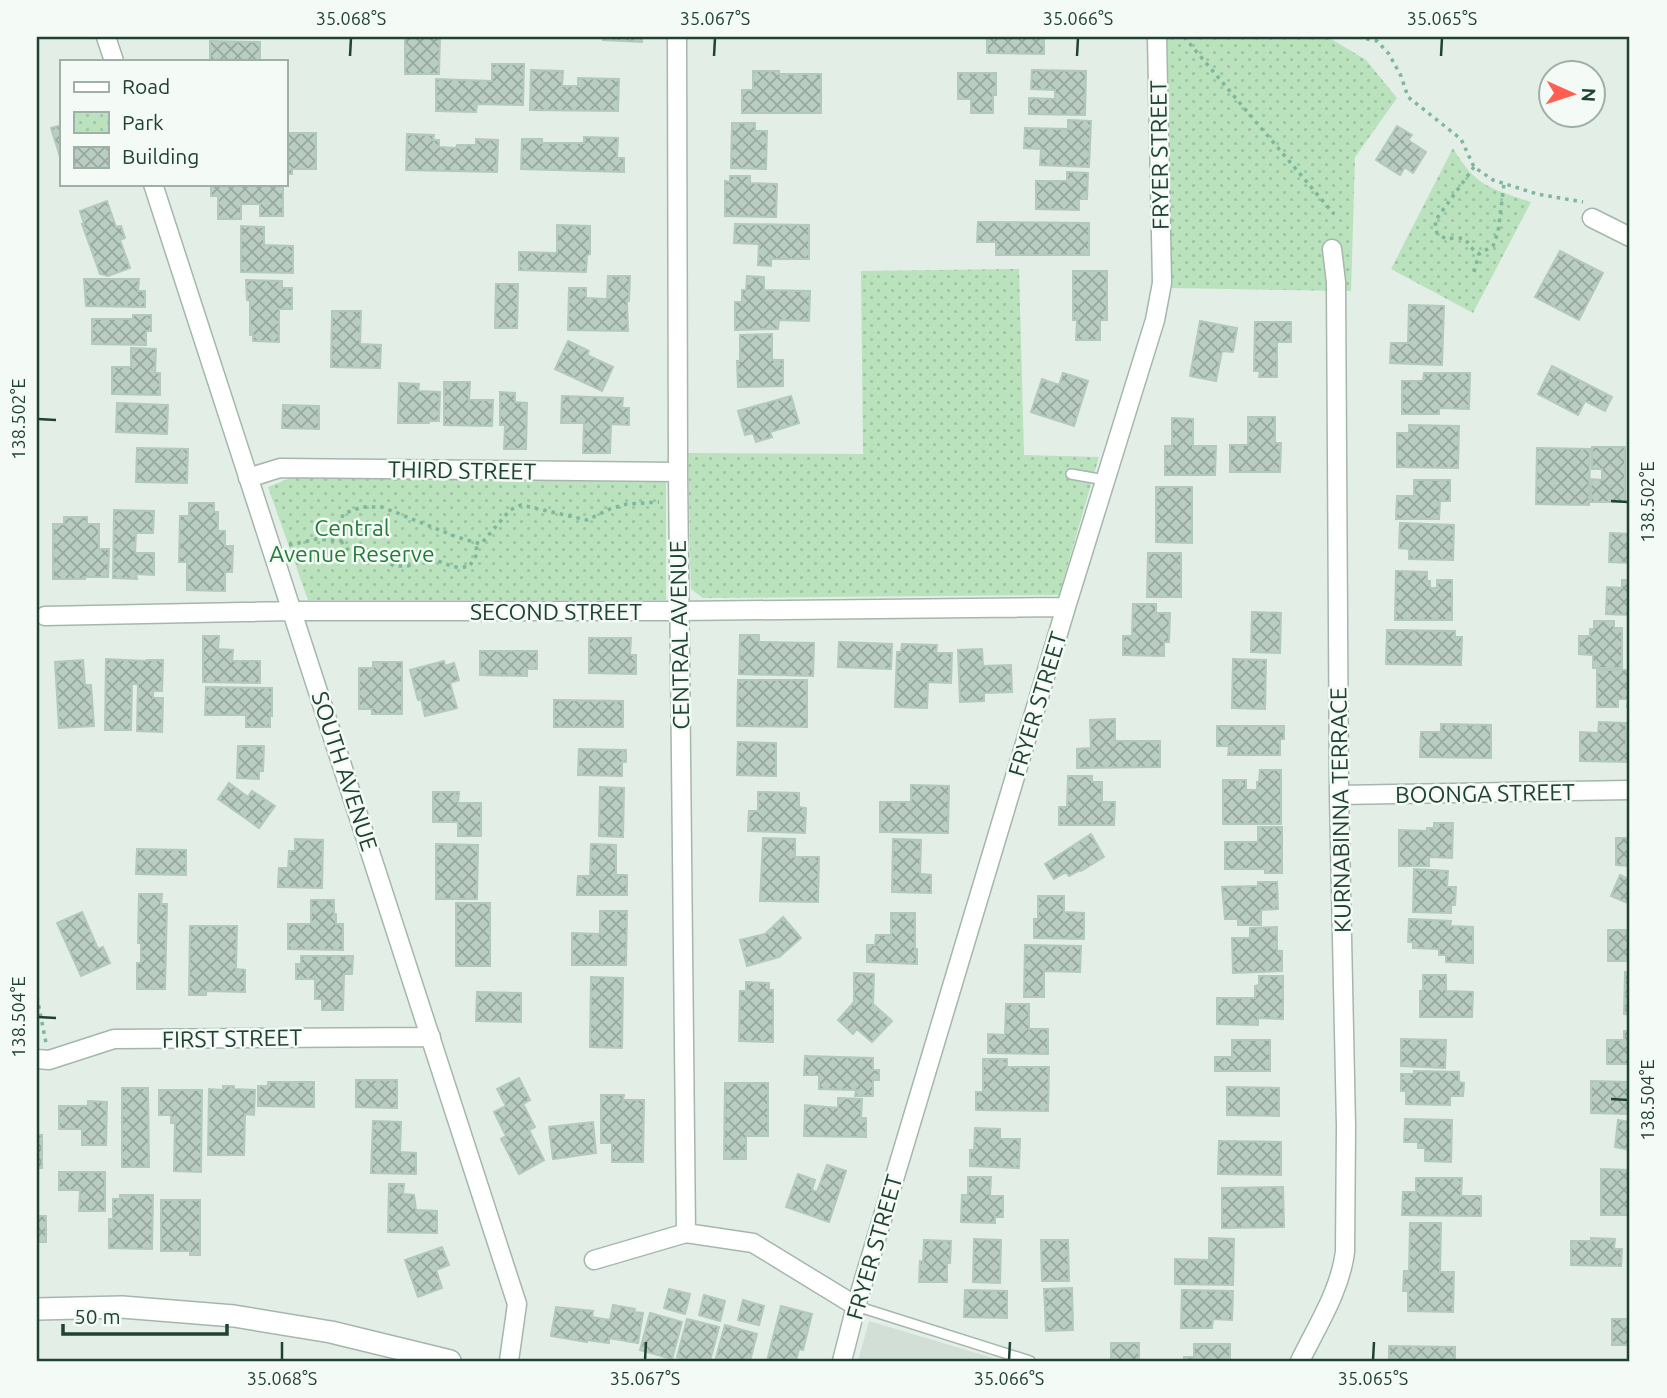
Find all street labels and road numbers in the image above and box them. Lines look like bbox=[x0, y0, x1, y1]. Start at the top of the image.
street label: FRYER STREET bbox=[1145, 80, 1173, 230]
street label: THIRD STREET bbox=[388, 456, 537, 484]
street label: CENTRAL AVENUE bbox=[665, 540, 693, 730]
street label: SECOND STREET bbox=[470, 599, 642, 624]
street label: FRYER STREET bbox=[1003, 629, 1071, 779]
street label: KURNABINNA TERRACE bbox=[1325, 687, 1355, 933]
street label: SOUTH AVENUE bbox=[307, 688, 383, 854]
street label: BOONGA STREET bbox=[1395, 779, 1575, 807]
street label: FIRST STREET bbox=[162, 1024, 302, 1052]
street label: FRYER STREET bbox=[841, 1171, 907, 1322]

